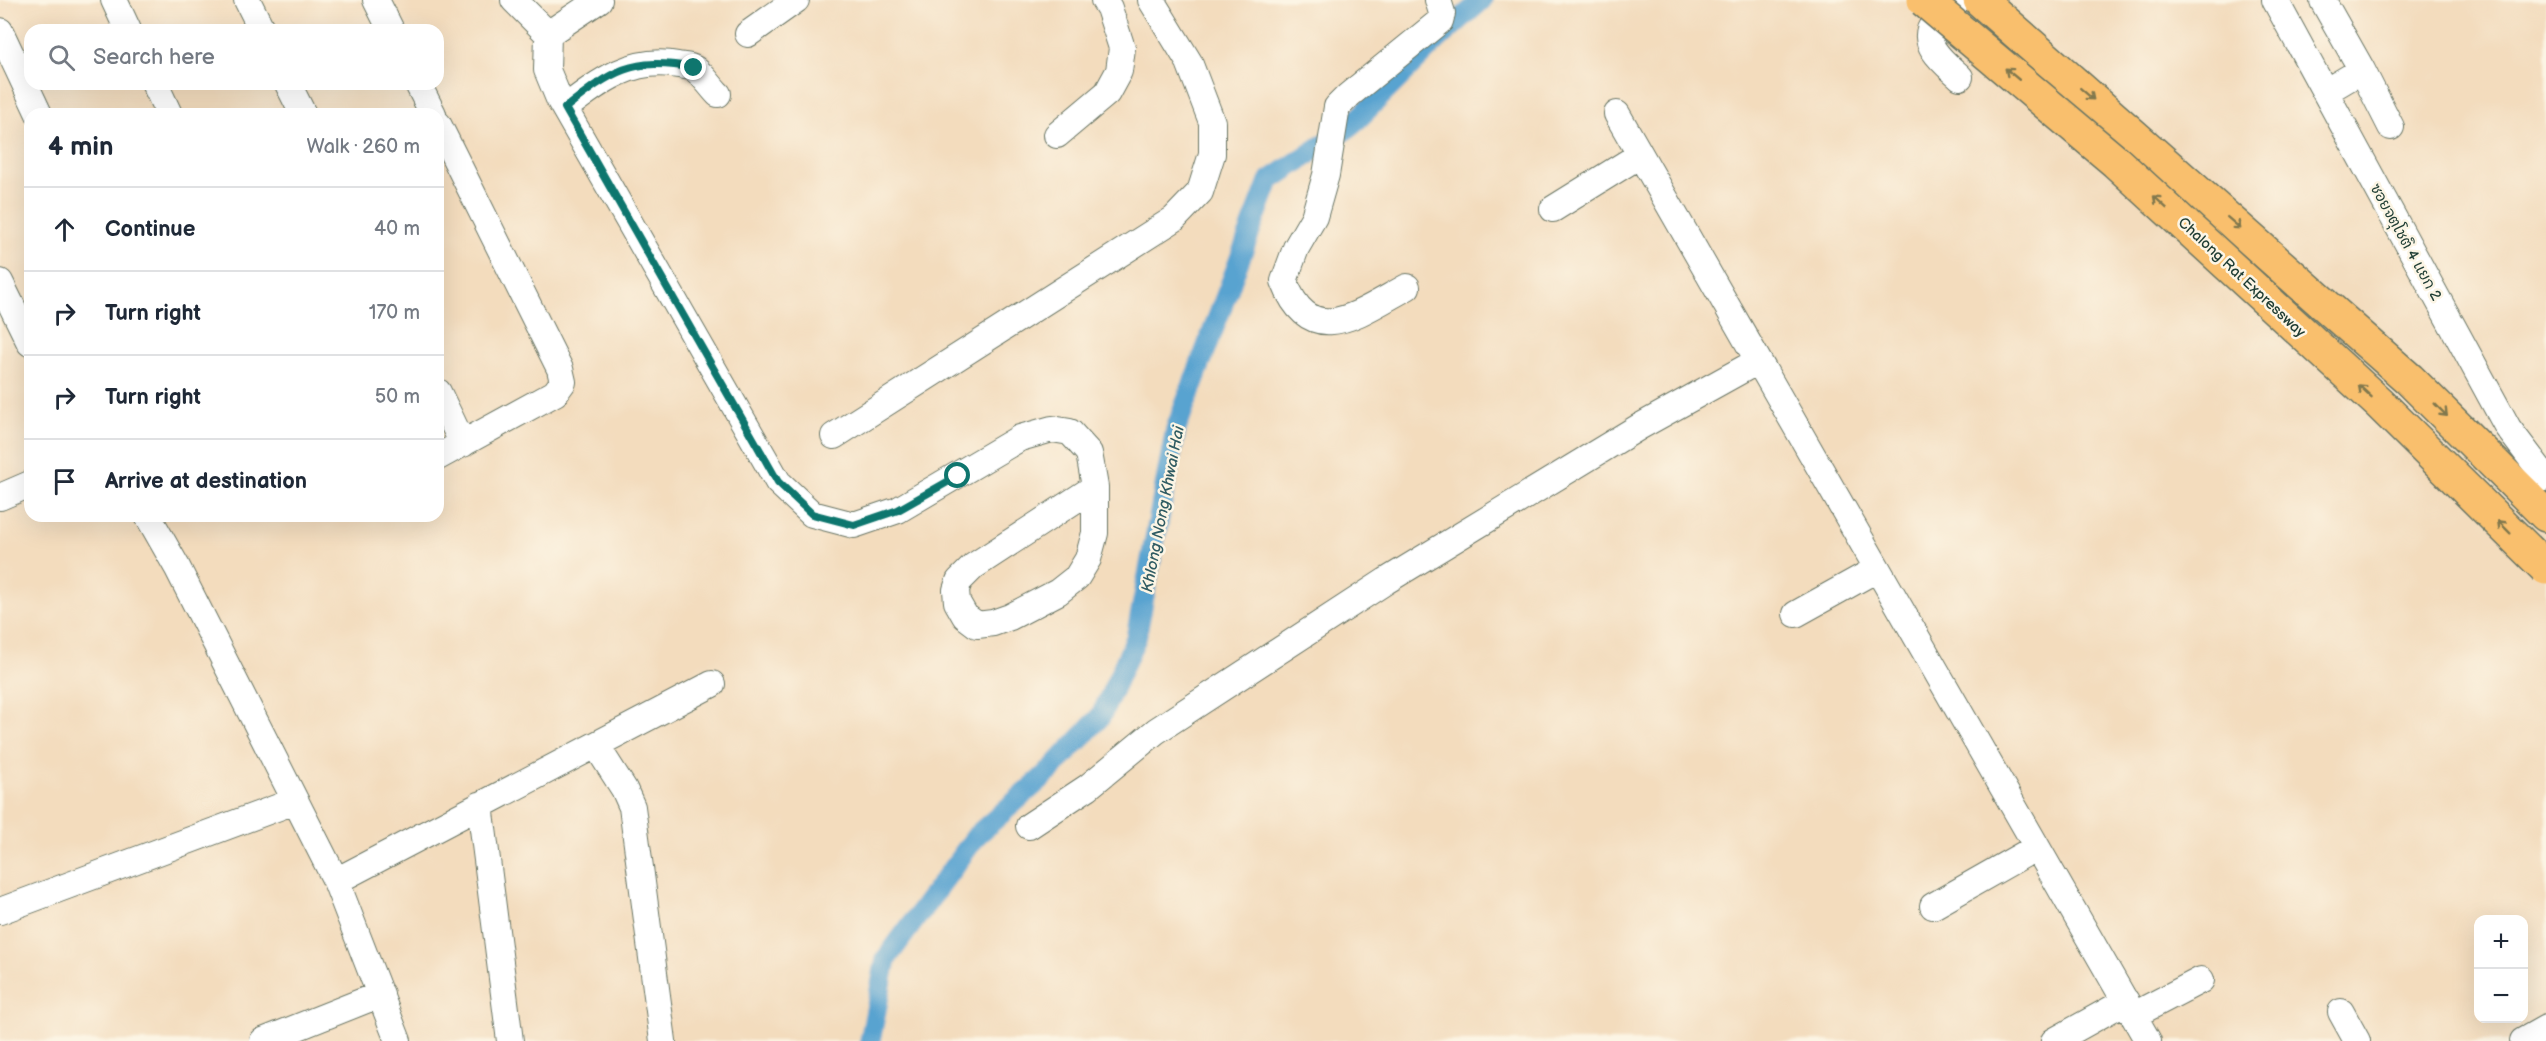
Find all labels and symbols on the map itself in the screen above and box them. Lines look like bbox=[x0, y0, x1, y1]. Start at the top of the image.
route end bbox=[680, 54, 706, 80]
one-way arrow bbox=[2005, 67, 2020, 81]
one-way arrow bbox=[2079, 87, 2094, 101]
street label: ซอยจตุโชติ 4 แยก 2 bbox=[2365, 180, 2447, 305]
one-way arrow bbox=[2153, 195, 2168, 209]
street label: Chalong Rat Expressway bbox=[2174, 213, 2310, 342]
one-way arrow bbox=[2226, 216, 2241, 230]
one-way arrow bbox=[2358, 384, 2373, 398]
one-way arrow bbox=[2433, 402, 2448, 417]
water label: Khlong Nong Khwai Hai bbox=[1138, 423, 1189, 594]
route start bbox=[944, 462, 970, 488]
one-way arrow bbox=[2497, 520, 2512, 535]

